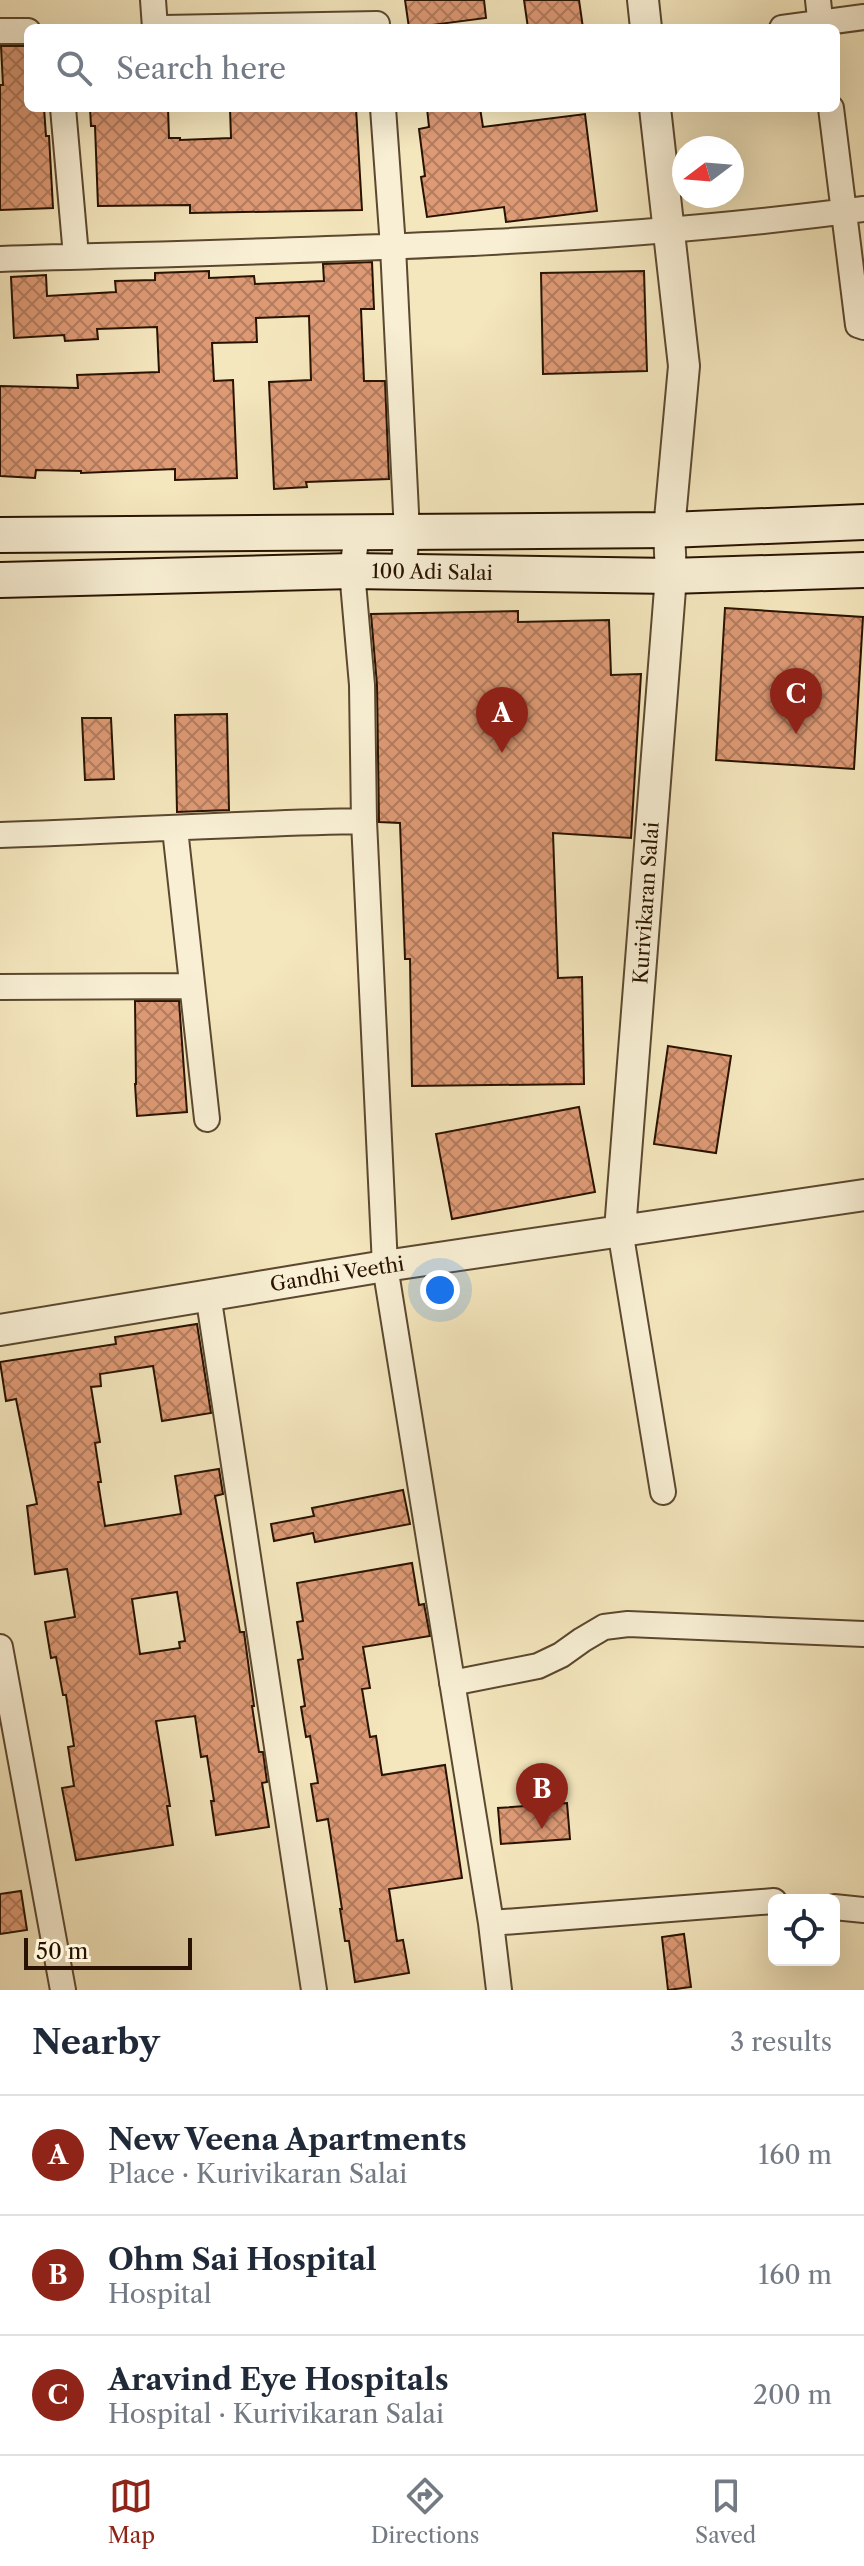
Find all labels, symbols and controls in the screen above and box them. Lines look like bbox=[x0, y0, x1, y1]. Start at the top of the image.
search box bbox=[24, 24, 840, 112]
icon: search bbox=[52, 46, 96, 90]
text: Search here bbox=[116, 50, 286, 87]
north arrow bbox=[672, 136, 744, 208]
street label: 100 Adi Salai bbox=[371, 559, 493, 585]
pin: C bbox=[770, 668, 822, 734]
pin: A bbox=[476, 687, 528, 753]
street label: Kurivikaran Salai bbox=[628, 821, 664, 985]
street label: Gandhi Veethi bbox=[268, 1252, 406, 1296]
your location bbox=[420, 1270, 460, 1310]
pin: B bbox=[516, 1763, 568, 1829]
map controls bbox=[768, 1894, 840, 1966]
button: locate bbox=[768, 1894, 840, 1966]
scale bar bbox=[24, 1934, 192, 1970]
text: 50 m bbox=[36, 1938, 88, 1965]
text: Nearby bbox=[32, 2021, 160, 2063]
text: 3 results bbox=[730, 2026, 832, 2058]
text: New Veena Apartments bbox=[108, 2121, 467, 2158]
text: A bbox=[48, 2139, 68, 2171]
text: 160 m bbox=[758, 2139, 832, 2171]
text: Place · Kurivikaran Salai bbox=[108, 2158, 407, 2190]
text: Ohm Sai Hospital bbox=[108, 2241, 377, 2278]
text: B bbox=[48, 2259, 68, 2291]
text: 160 m bbox=[758, 2259, 832, 2291]
text: Hospital bbox=[108, 2278, 212, 2310]
text: Aravind Eye Hospitals bbox=[108, 2361, 449, 2398]
text: C bbox=[48, 2379, 68, 2411]
text: 200 m bbox=[753, 2379, 832, 2411]
text: Hospital · Kurivikaran Salai bbox=[108, 2398, 444, 2430]
tab: Map bbox=[108, 2474, 155, 2549]
tab: Directions bbox=[371, 2474, 479, 2549]
tab: Saved bbox=[695, 2474, 756, 2549]

